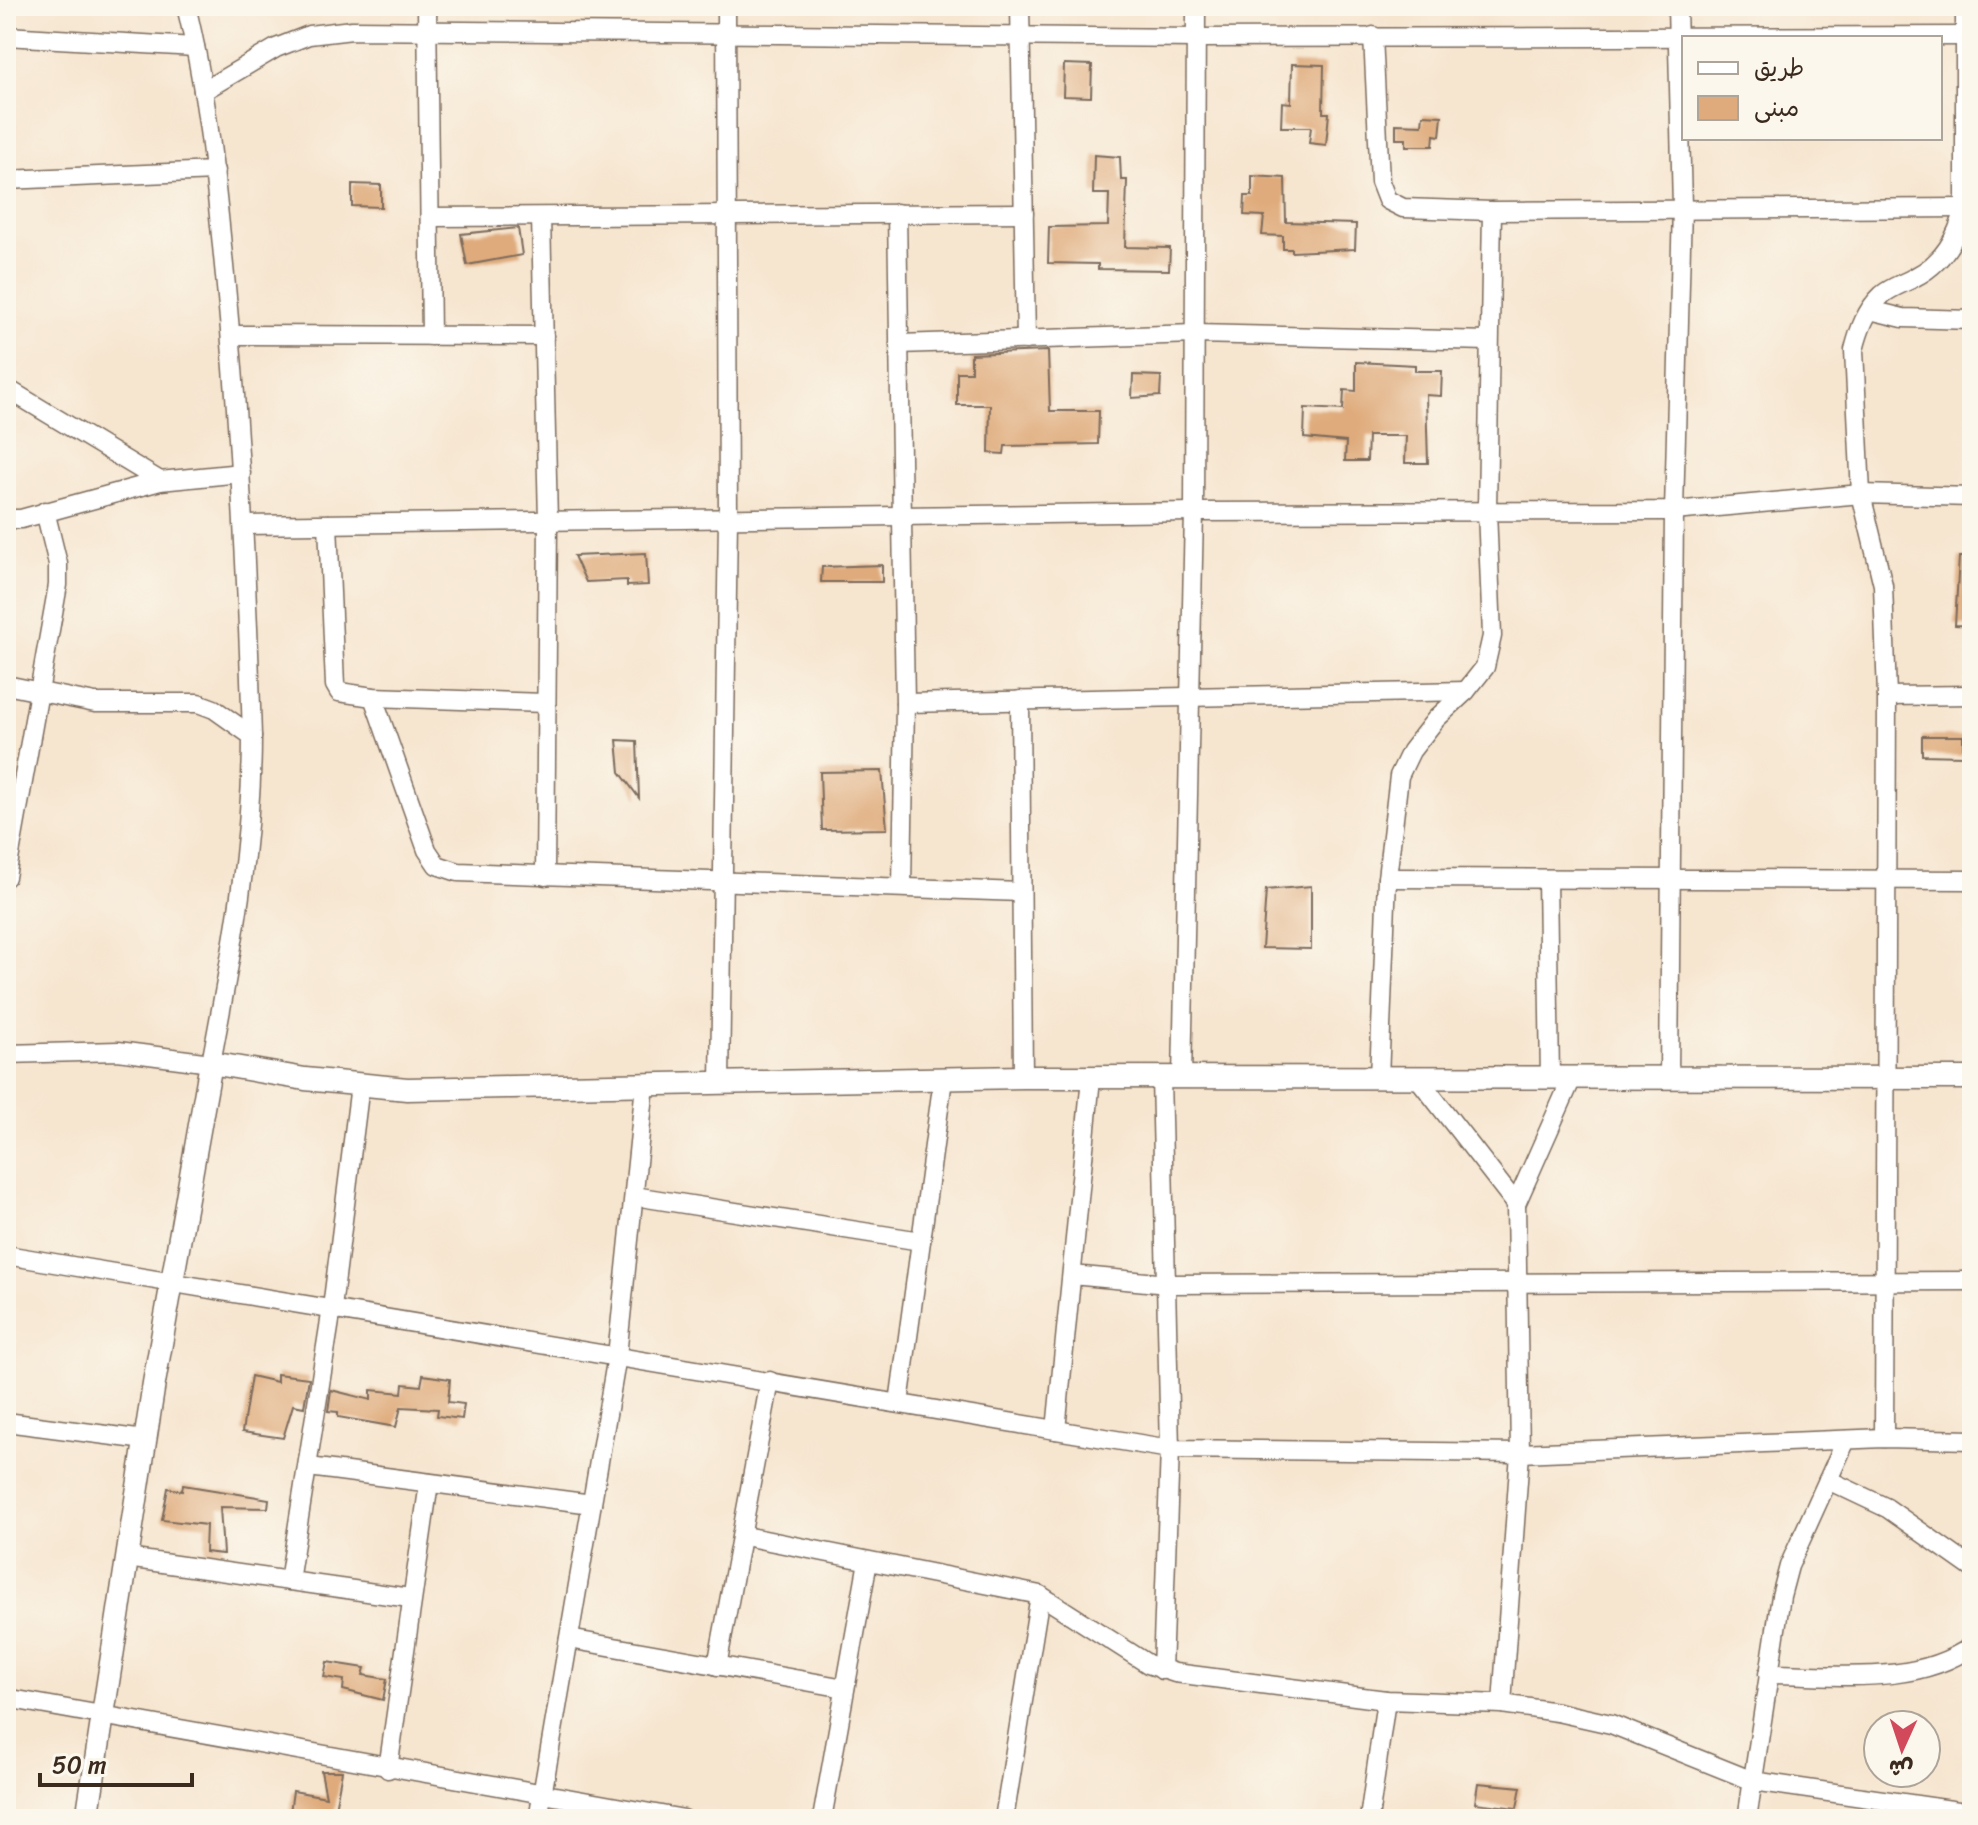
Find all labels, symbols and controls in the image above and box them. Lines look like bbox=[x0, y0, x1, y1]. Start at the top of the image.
legend bbox=[1682, 36, 1942, 140]
text: طريق bbox=[1754, 47, 1804, 89]
text: مبنى bbox=[1754, 87, 1799, 129]
north arrow bbox=[1862, 1709, 1942, 1789]
scale bar bbox=[40, 1737, 192, 1787]
text: 50 m bbox=[52, 1744, 107, 1786]
text: ش bbox=[1888, 1748, 1914, 1789]

